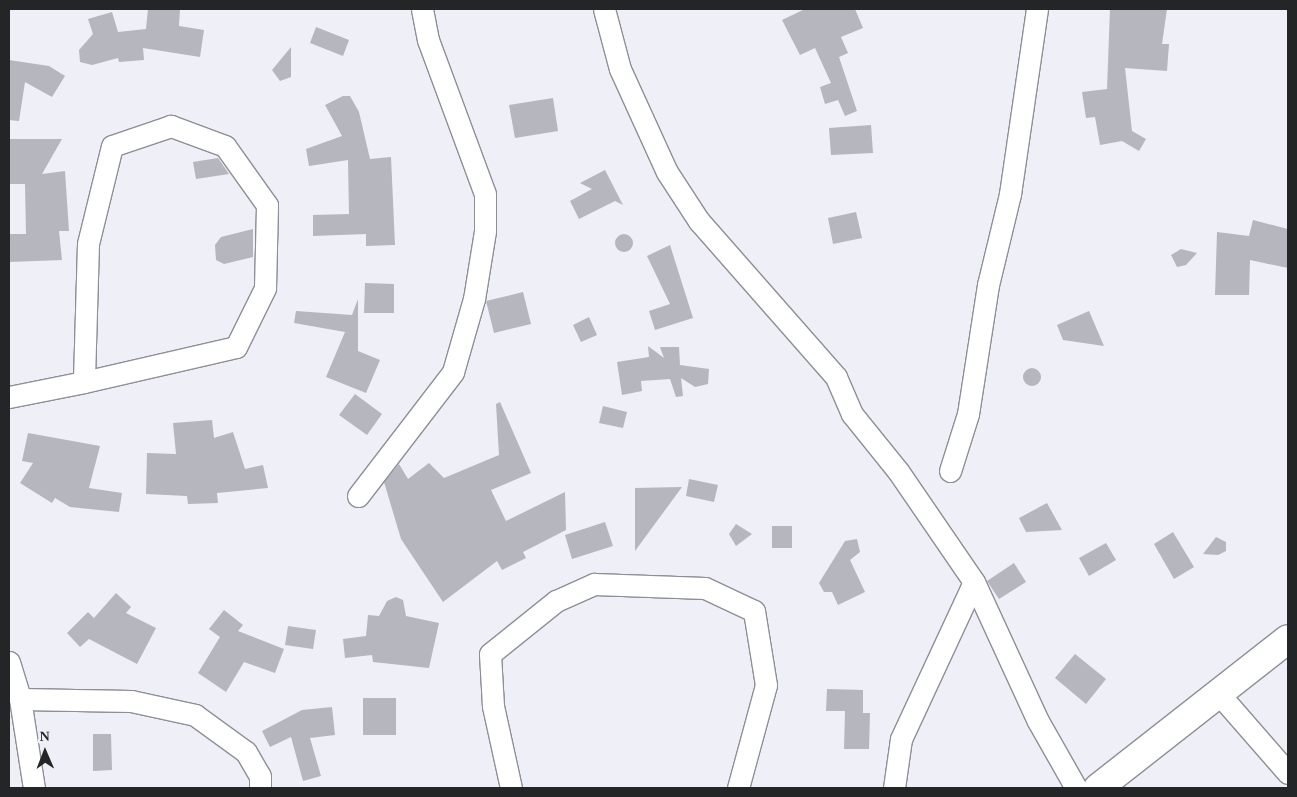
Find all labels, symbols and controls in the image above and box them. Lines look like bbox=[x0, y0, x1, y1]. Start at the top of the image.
north arrow bbox=[20, 727, 70, 777]
text: N bbox=[40, 729, 50, 744]

